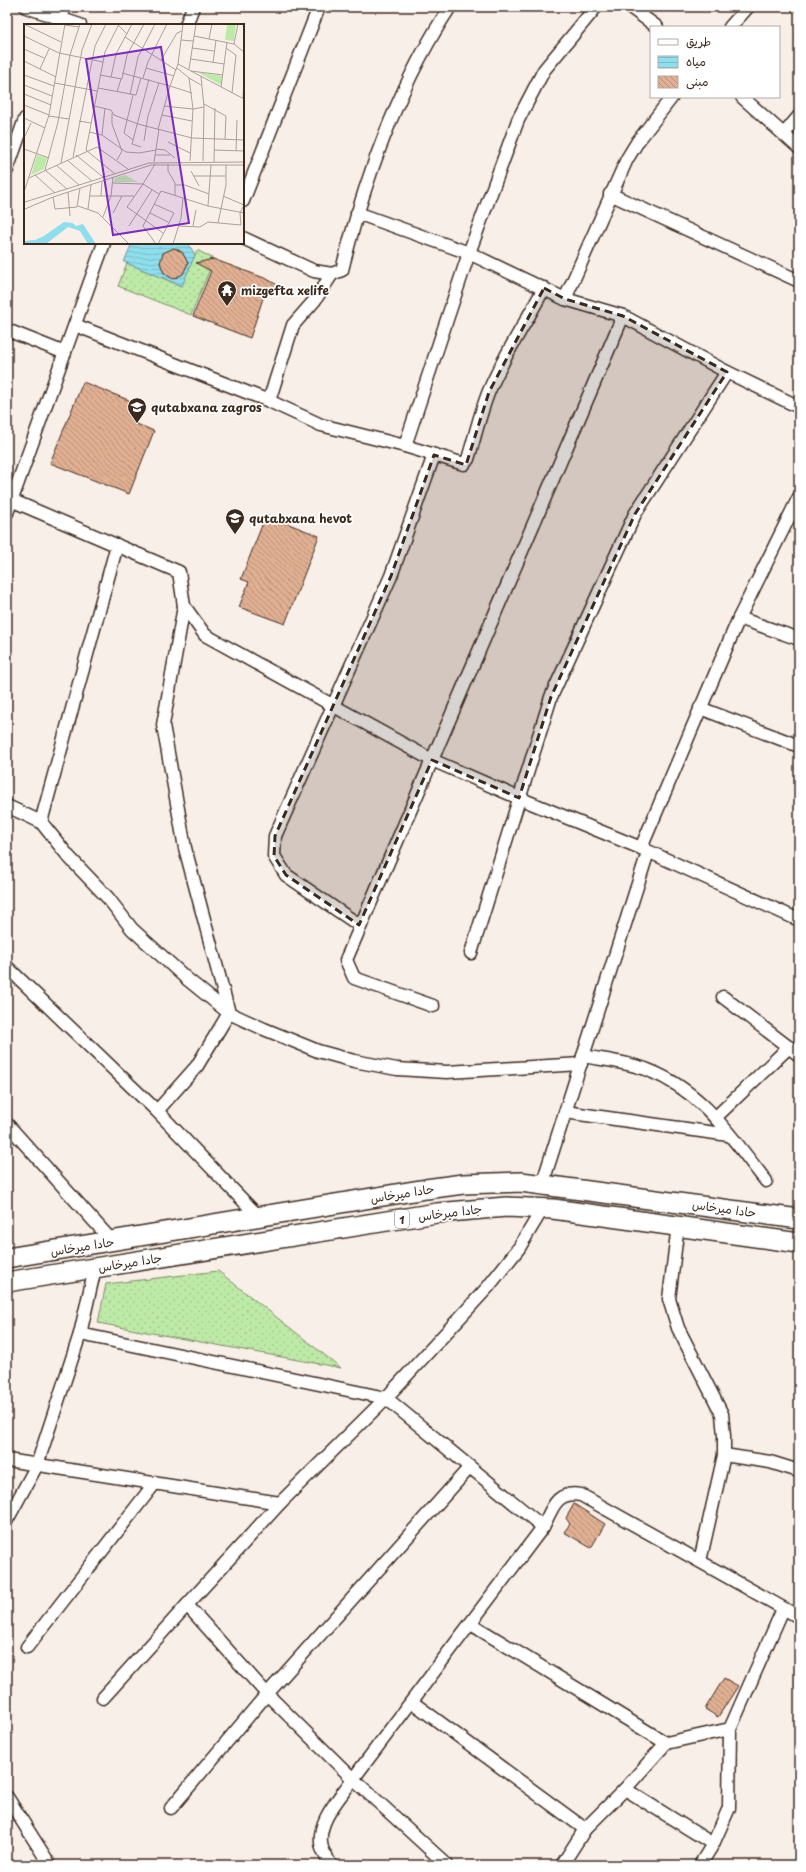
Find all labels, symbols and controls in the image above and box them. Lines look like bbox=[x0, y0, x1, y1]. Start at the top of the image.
inset map bbox=[24, 24, 244, 244]
legend bbox=[650, 26, 780, 98]
text: طريق bbox=[686, 32, 711, 50]
text: مياه bbox=[686, 52, 706, 70]
text: مبنى bbox=[686, 72, 709, 90]
temple icon: mizgefta xelife bbox=[216, 279, 238, 307]
place label: mizgefta xelife bbox=[241, 281, 329, 299]
school or university icon: qutabxana zagros bbox=[126, 396, 148, 424]
place label: qutabxana zagros bbox=[151, 398, 262, 416]
school or university icon: qutabxana hevot bbox=[224, 507, 246, 535]
place label: qutabxana hevot bbox=[249, 509, 352, 527]
street label: حادا ميرخاس bbox=[369, 1179, 435, 1207]
street label: حادا ميرخاس bbox=[691, 1195, 757, 1221]
street label: جادا ميرخاس bbox=[417, 1199, 483, 1225]
road number: 1 bbox=[395, 1210, 409, 1228]
street label: حادا ميرخاس bbox=[49, 1232, 115, 1260]
street label: جادا ميرخاس bbox=[97, 1248, 163, 1276]

